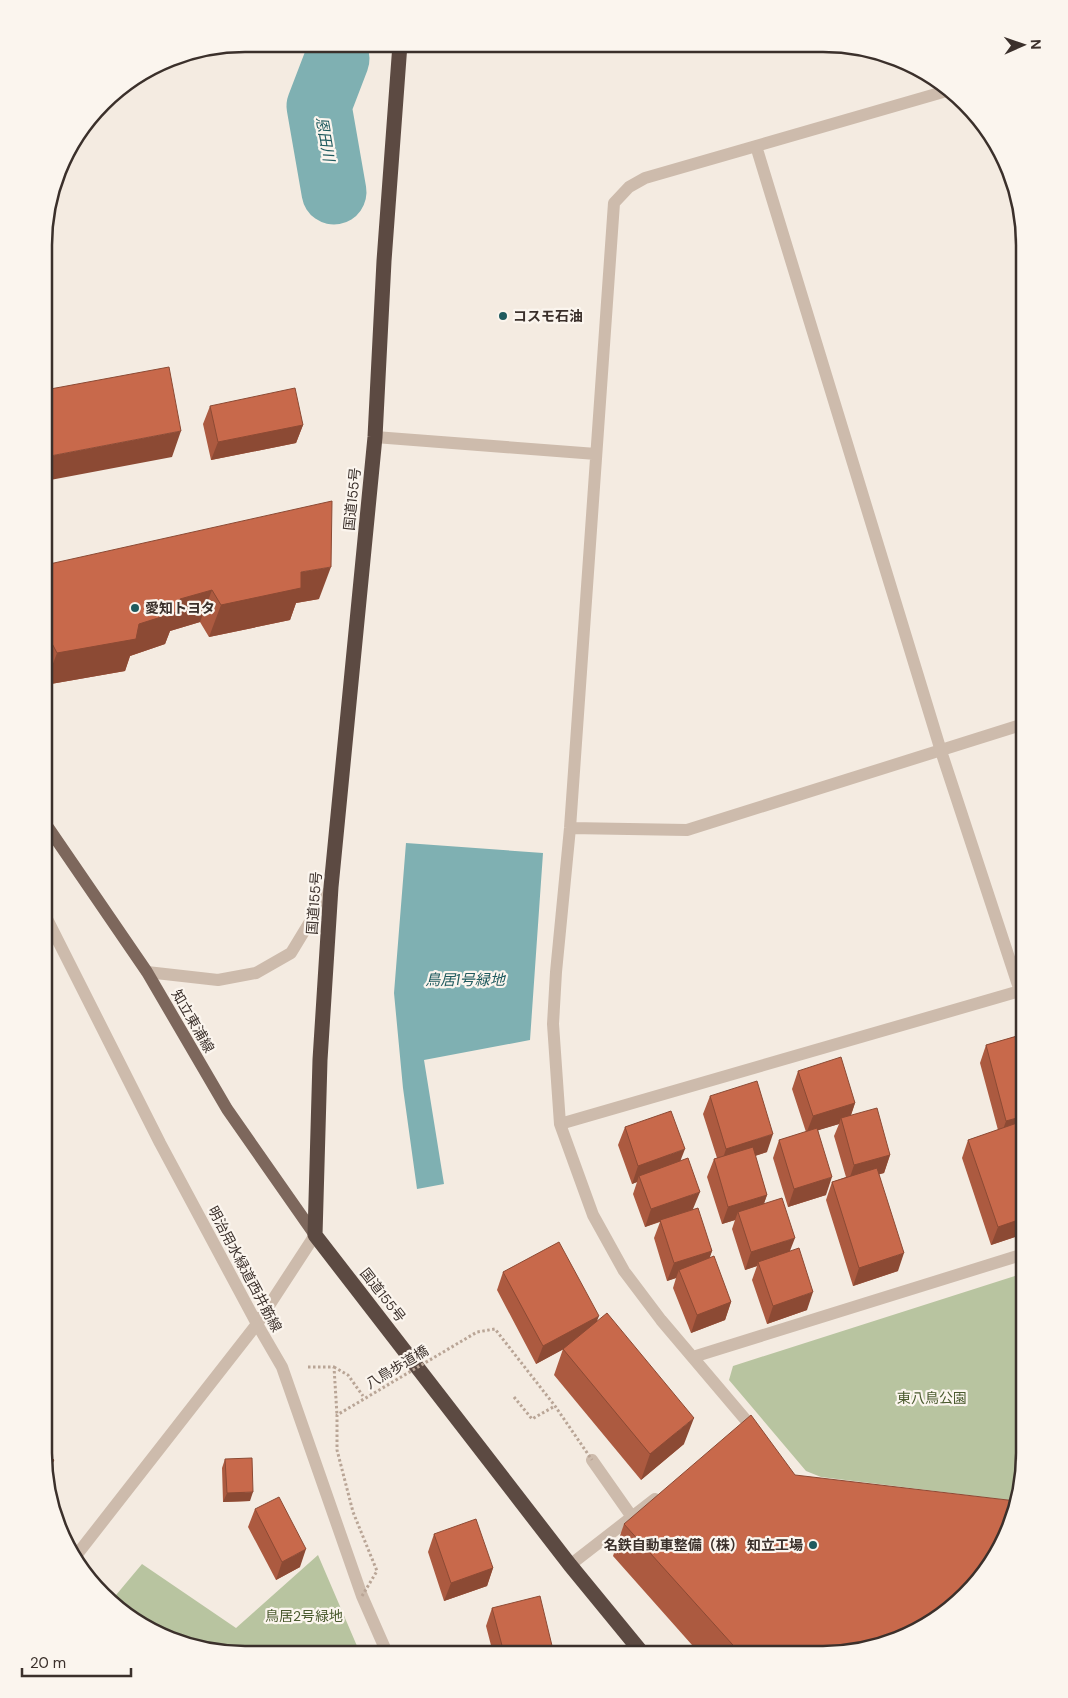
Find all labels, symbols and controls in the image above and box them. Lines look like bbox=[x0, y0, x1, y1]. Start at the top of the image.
north arrow bbox=[998, 20, 1048, 70]
text: N bbox=[1027, 39, 1045, 50]
water label: 恩田川 bbox=[311, 115, 339, 165]
place label: コスモ石油 bbox=[513, 307, 583, 325]
marker: コスモ石油 bbox=[497, 310, 509, 322]
street label: 国道155号 bbox=[340, 467, 364, 531]
place label: 愛知トヨタ bbox=[145, 599, 215, 617]
marker: 愛知トヨタ bbox=[129, 602, 141, 614]
street label: 国道155号 bbox=[303, 871, 325, 935]
water label: 鳥居1号緑地 bbox=[425, 970, 507, 990]
street label: 知立東浦線 bbox=[168, 986, 218, 1056]
street label: 明治用水緑道西井筋線 bbox=[204, 1203, 286, 1335]
street label: 国道155号 bbox=[356, 1264, 410, 1326]
street label: 八鳥歩道橋 bbox=[362, 1341, 432, 1393]
park label: 東八鳥公園 bbox=[897, 1389, 967, 1407]
place label: 名鉄自動車整備（株） 知立工場 bbox=[604, 1536, 803, 1554]
marker: 名鉄自動車整備（株） 知立工場 bbox=[807, 1539, 819, 1551]
park label: 鳥居2号緑地 bbox=[265, 1607, 343, 1625]
scale bar bbox=[22, 1646, 131, 1678]
text: 20 m bbox=[30, 1653, 66, 1673]

